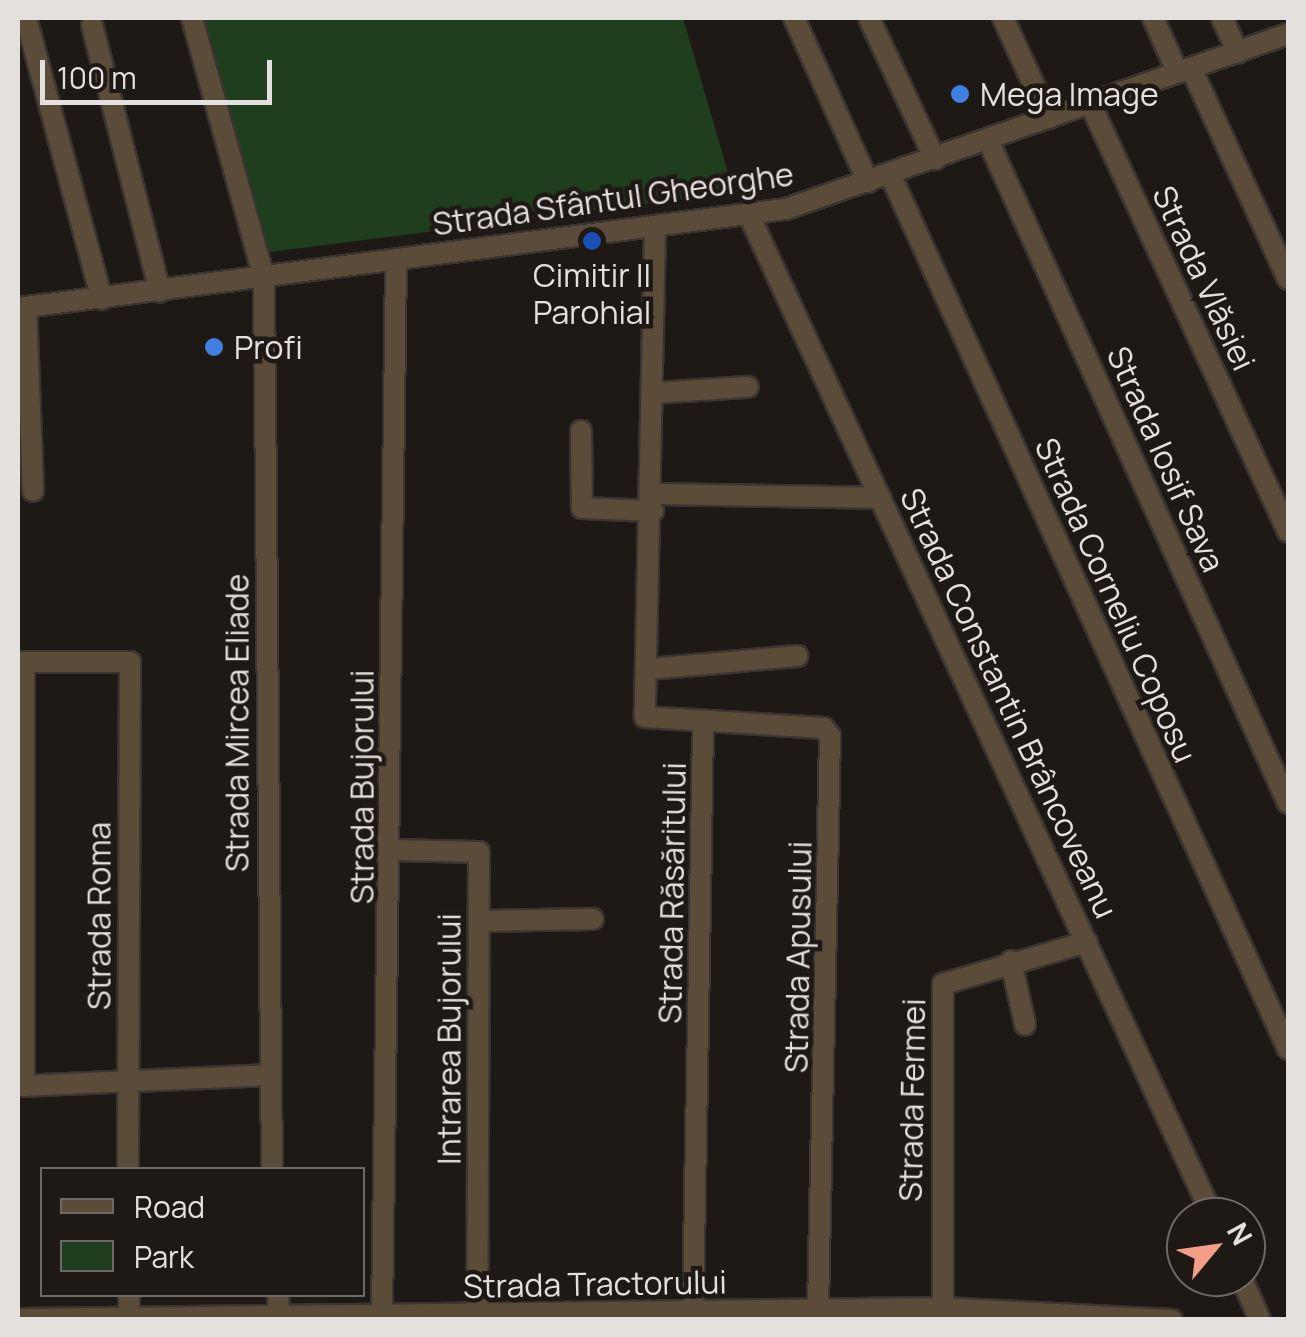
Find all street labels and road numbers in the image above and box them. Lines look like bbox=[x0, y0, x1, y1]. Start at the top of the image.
street label: Strada Sfântul Gheorghe bbox=[430, 155, 796, 243]
street label: Strada Vlăsiei bbox=[1145, 180, 1263, 376]
street label: Strada Iosif Sava bbox=[1099, 340, 1233, 578]
street label: Strada Corneliu Coposu bbox=[1027, 432, 1205, 768]
street label: Strada Constantin Brâncoveanu bbox=[892, 482, 1126, 924]
street label: Strada Mircea Eliade bbox=[218, 574, 256, 872]
street label: Strada Bujorului bbox=[343, 670, 381, 904]
street label: Strada Răsăritului bbox=[651, 762, 693, 1024]
street label: Strada Roma bbox=[80, 822, 118, 1010]
street label: Strada Apusului bbox=[777, 841, 819, 1073]
street label: Intrarea Bujorului bbox=[430, 913, 468, 1165]
street label: Strada Fermei bbox=[891, 998, 933, 1202]
street label: Strada Tractorului bbox=[463, 1263, 727, 1305]

